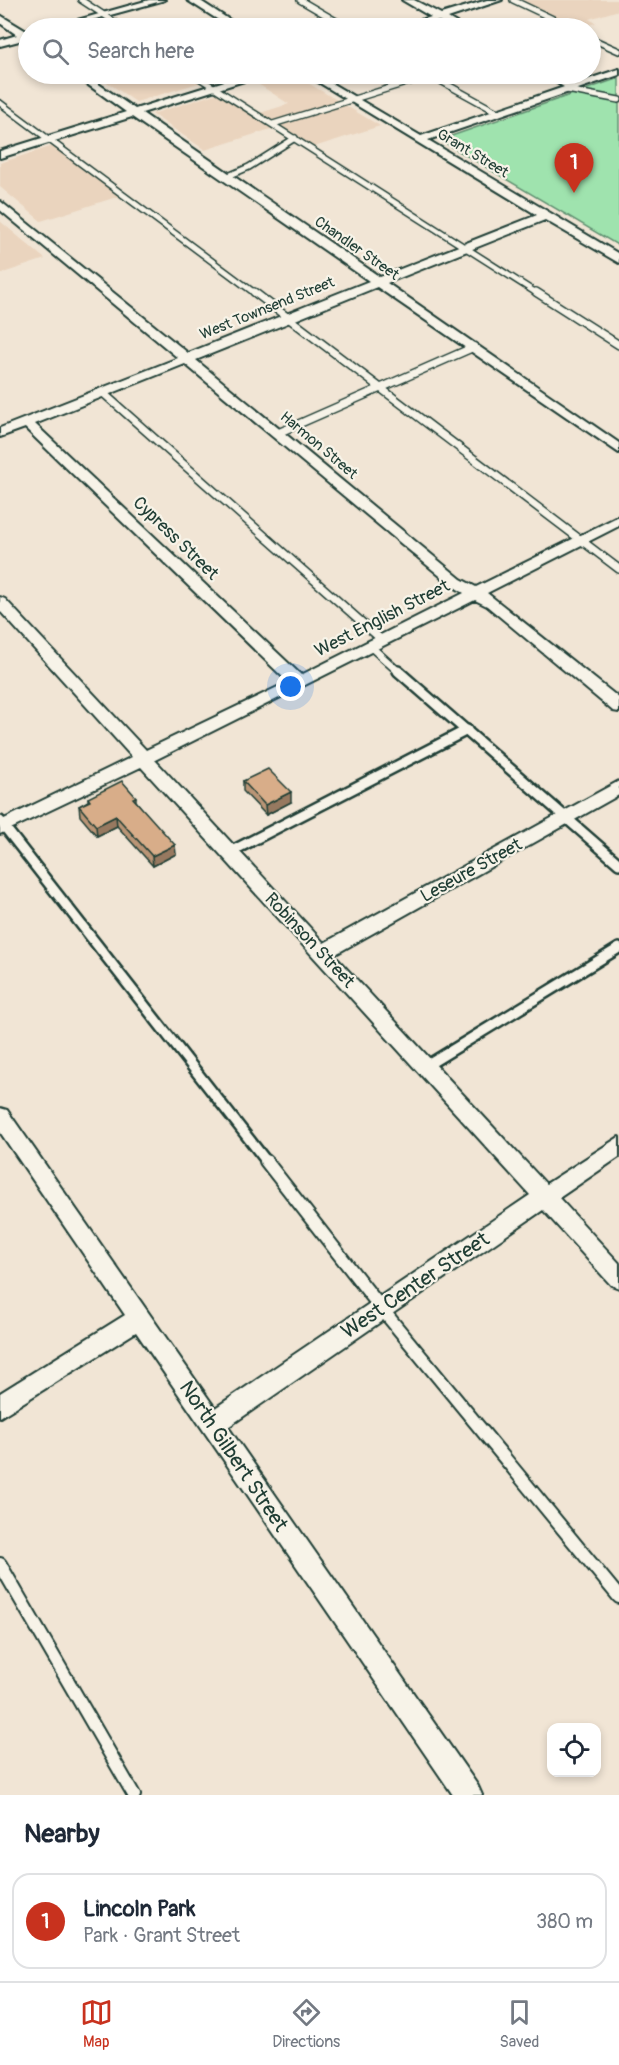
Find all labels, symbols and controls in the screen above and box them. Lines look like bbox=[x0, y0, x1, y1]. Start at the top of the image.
search box bbox=[18, 18, 601, 84]
icon: search bbox=[39, 35, 72, 68]
text: Search here bbox=[87, 37, 194, 65]
street label: Grant Street bbox=[433, 125, 513, 183]
pin: 1 bbox=[554, 144, 594, 193]
street label: Chandler Street bbox=[311, 212, 403, 285]
street label: West Townsend Street bbox=[197, 272, 338, 344]
street label: Harmon Street bbox=[276, 407, 362, 484]
street label: Cypress Street bbox=[128, 492, 224, 586]
street label: West English Street bbox=[311, 574, 454, 662]
your location bbox=[276, 672, 305, 701]
street label: Leseure Street bbox=[416, 833, 527, 908]
street label: Robinson Street bbox=[260, 888, 360, 993]
street label: West Center Street bbox=[336, 1226, 495, 1345]
street label: North Gilbert Street bbox=[173, 1376, 294, 1537]
map controls bbox=[547, 1723, 601, 1777]
button: locate bbox=[547, 1723, 601, 1777]
text: Nearby bbox=[24, 1818, 100, 1850]
text: Lincoln Park bbox=[83, 1895, 196, 1923]
text: 1 bbox=[42, 1909, 49, 1934]
text: 380 m bbox=[536, 1909, 593, 1934]
text: Park · Grant Street bbox=[83, 1923, 240, 1948]
tab: Map bbox=[80, 1996, 113, 2052]
tab: Directions bbox=[272, 1996, 340, 2052]
tab: Saved bbox=[500, 1996, 539, 2052]

